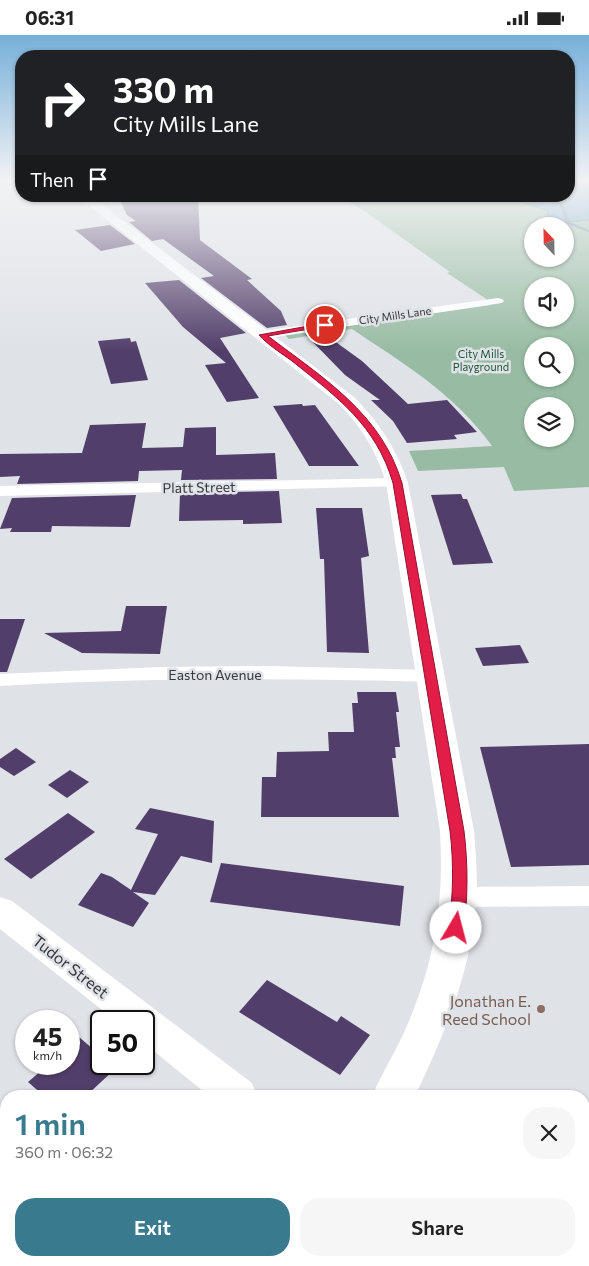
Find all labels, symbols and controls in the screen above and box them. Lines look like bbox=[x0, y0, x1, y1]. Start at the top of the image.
text: 06:31 bbox=[25, 6, 74, 29]
text: 330 m bbox=[113, 67, 214, 110]
icon: right bbox=[30, 70, 95, 135]
text: City Mills Lane bbox=[113, 110, 259, 137]
icon: arrive bbox=[84, 165, 112, 193]
text: Then bbox=[30, 168, 74, 191]
north arrow bbox=[524, 217, 574, 267]
map controls bbox=[524, 217, 574, 447]
button: sound bbox=[524, 277, 574, 327]
street label: City Mills Lane bbox=[358, 303, 432, 327]
pin bbox=[304, 304, 346, 346]
icon: arrive bbox=[311, 311, 339, 339]
button: search bbox=[524, 337, 574, 387]
park label: City Mills Playground bbox=[453, 347, 509, 373]
button: layers bbox=[524, 397, 574, 447]
street label: Platt Street bbox=[162, 478, 236, 496]
street label: Easton Avenue bbox=[168, 666, 262, 683]
position arrow bbox=[429, 901, 481, 953]
street label: Tudor Street bbox=[29, 930, 113, 1002]
place label: Jonathan E. Reed School bbox=[442, 991, 531, 1028]
marker: Jonathan E. Reed School bbox=[535, 1003, 547, 1015]
speed limit sign: 50 bbox=[90, 1010, 155, 1075]
text: 45 bbox=[33, 1021, 62, 1051]
text: km/h bbox=[33, 1048, 62, 1062]
text: 1 min bbox=[15, 1104, 86, 1141]
button: close bbox=[523, 1107, 575, 1159]
text: 360 m · 06:32 bbox=[15, 1142, 113, 1161]
button: Exit bbox=[15, 1198, 290, 1256]
button: Share bbox=[300, 1198, 575, 1256]

